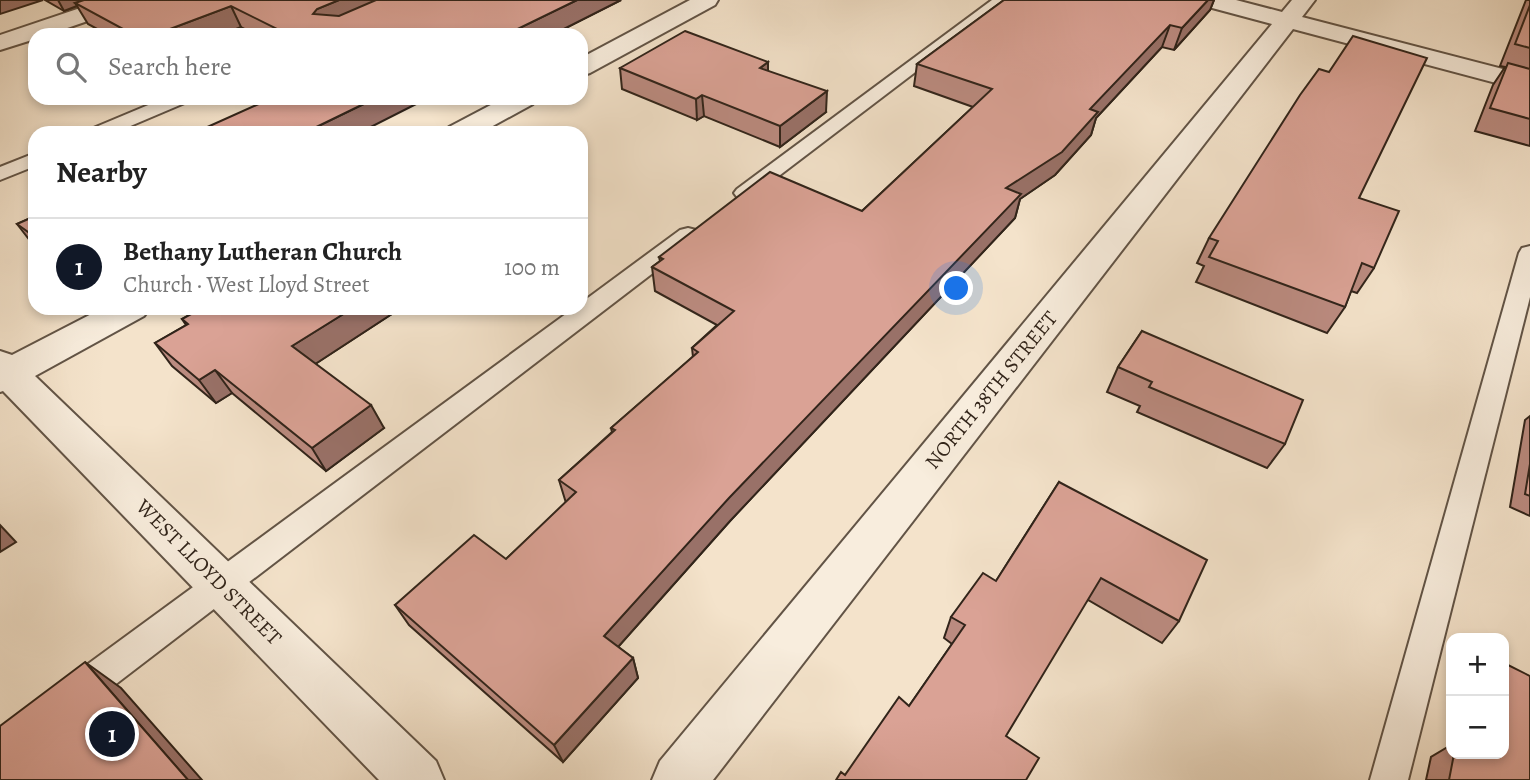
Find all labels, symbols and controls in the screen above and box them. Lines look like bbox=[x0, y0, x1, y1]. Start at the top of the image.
search box bbox=[28, 28, 588, 105]
icon: search bbox=[52, 48, 90, 86]
text: Search here bbox=[108, 49, 232, 84]
text: Nearby bbox=[56, 152, 147, 192]
text: Bethany Lutheran Church bbox=[123, 234, 402, 269]
text: 1 bbox=[75, 252, 83, 283]
text: 100 m bbox=[504, 252, 560, 283]
text: Church · West Lloyd Street bbox=[123, 269, 370, 300]
your location bbox=[939, 271, 973, 305]
street label: NORTH 38TH STREET bbox=[918, 305, 1064, 475]
street label: WEST LLOYD STREET bbox=[129, 492, 288, 651]
map controls bbox=[1446, 633, 1509, 759]
button: + bbox=[1446, 633, 1509, 696]
button: − bbox=[1446, 696, 1509, 759]
pin: 1 bbox=[89, 708, 135, 760]

